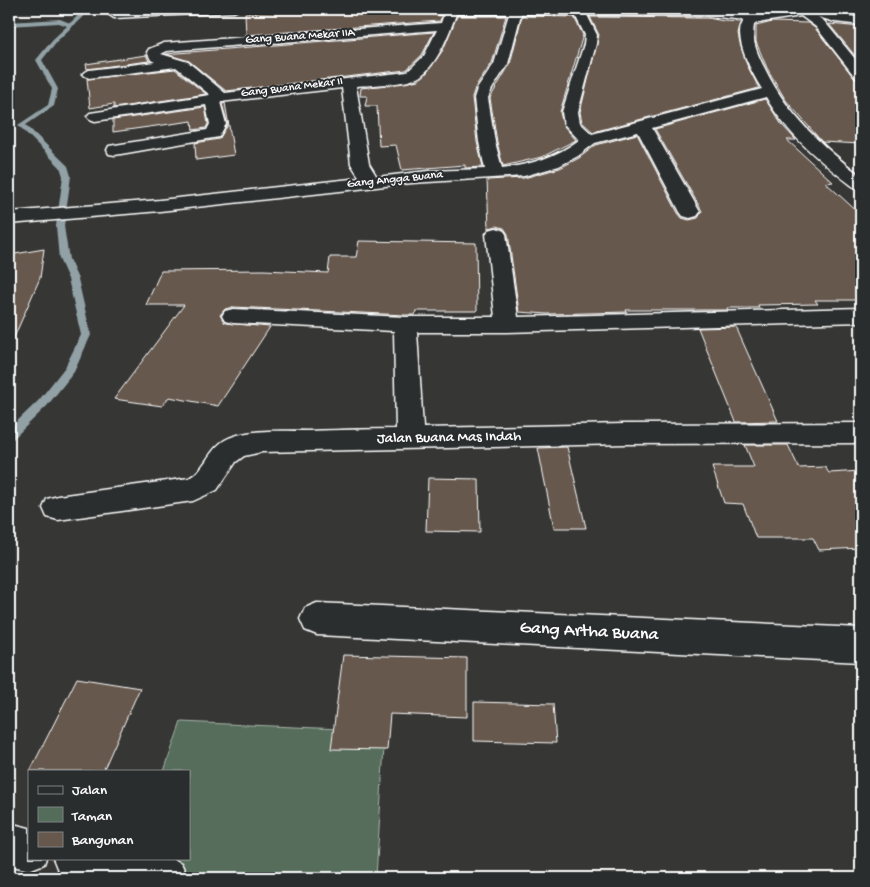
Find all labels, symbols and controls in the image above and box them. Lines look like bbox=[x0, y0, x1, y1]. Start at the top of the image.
street label: Gang Buana Mekar IIA bbox=[245, 26, 356, 48]
street label: Gang Buana Mekar II bbox=[240, 75, 344, 101]
street label: Gang Angga Buana bbox=[346, 168, 444, 192]
street label: Jalan Buana Mas Indah bbox=[377, 428, 521, 448]
street label: Gang Artha Buana bbox=[519, 618, 660, 646]
legend bbox=[28, 770, 190, 860]
text: Jalan bbox=[72, 782, 107, 800]
text: Taman bbox=[71, 808, 112, 826]
text: Bangunan bbox=[71, 832, 133, 850]

